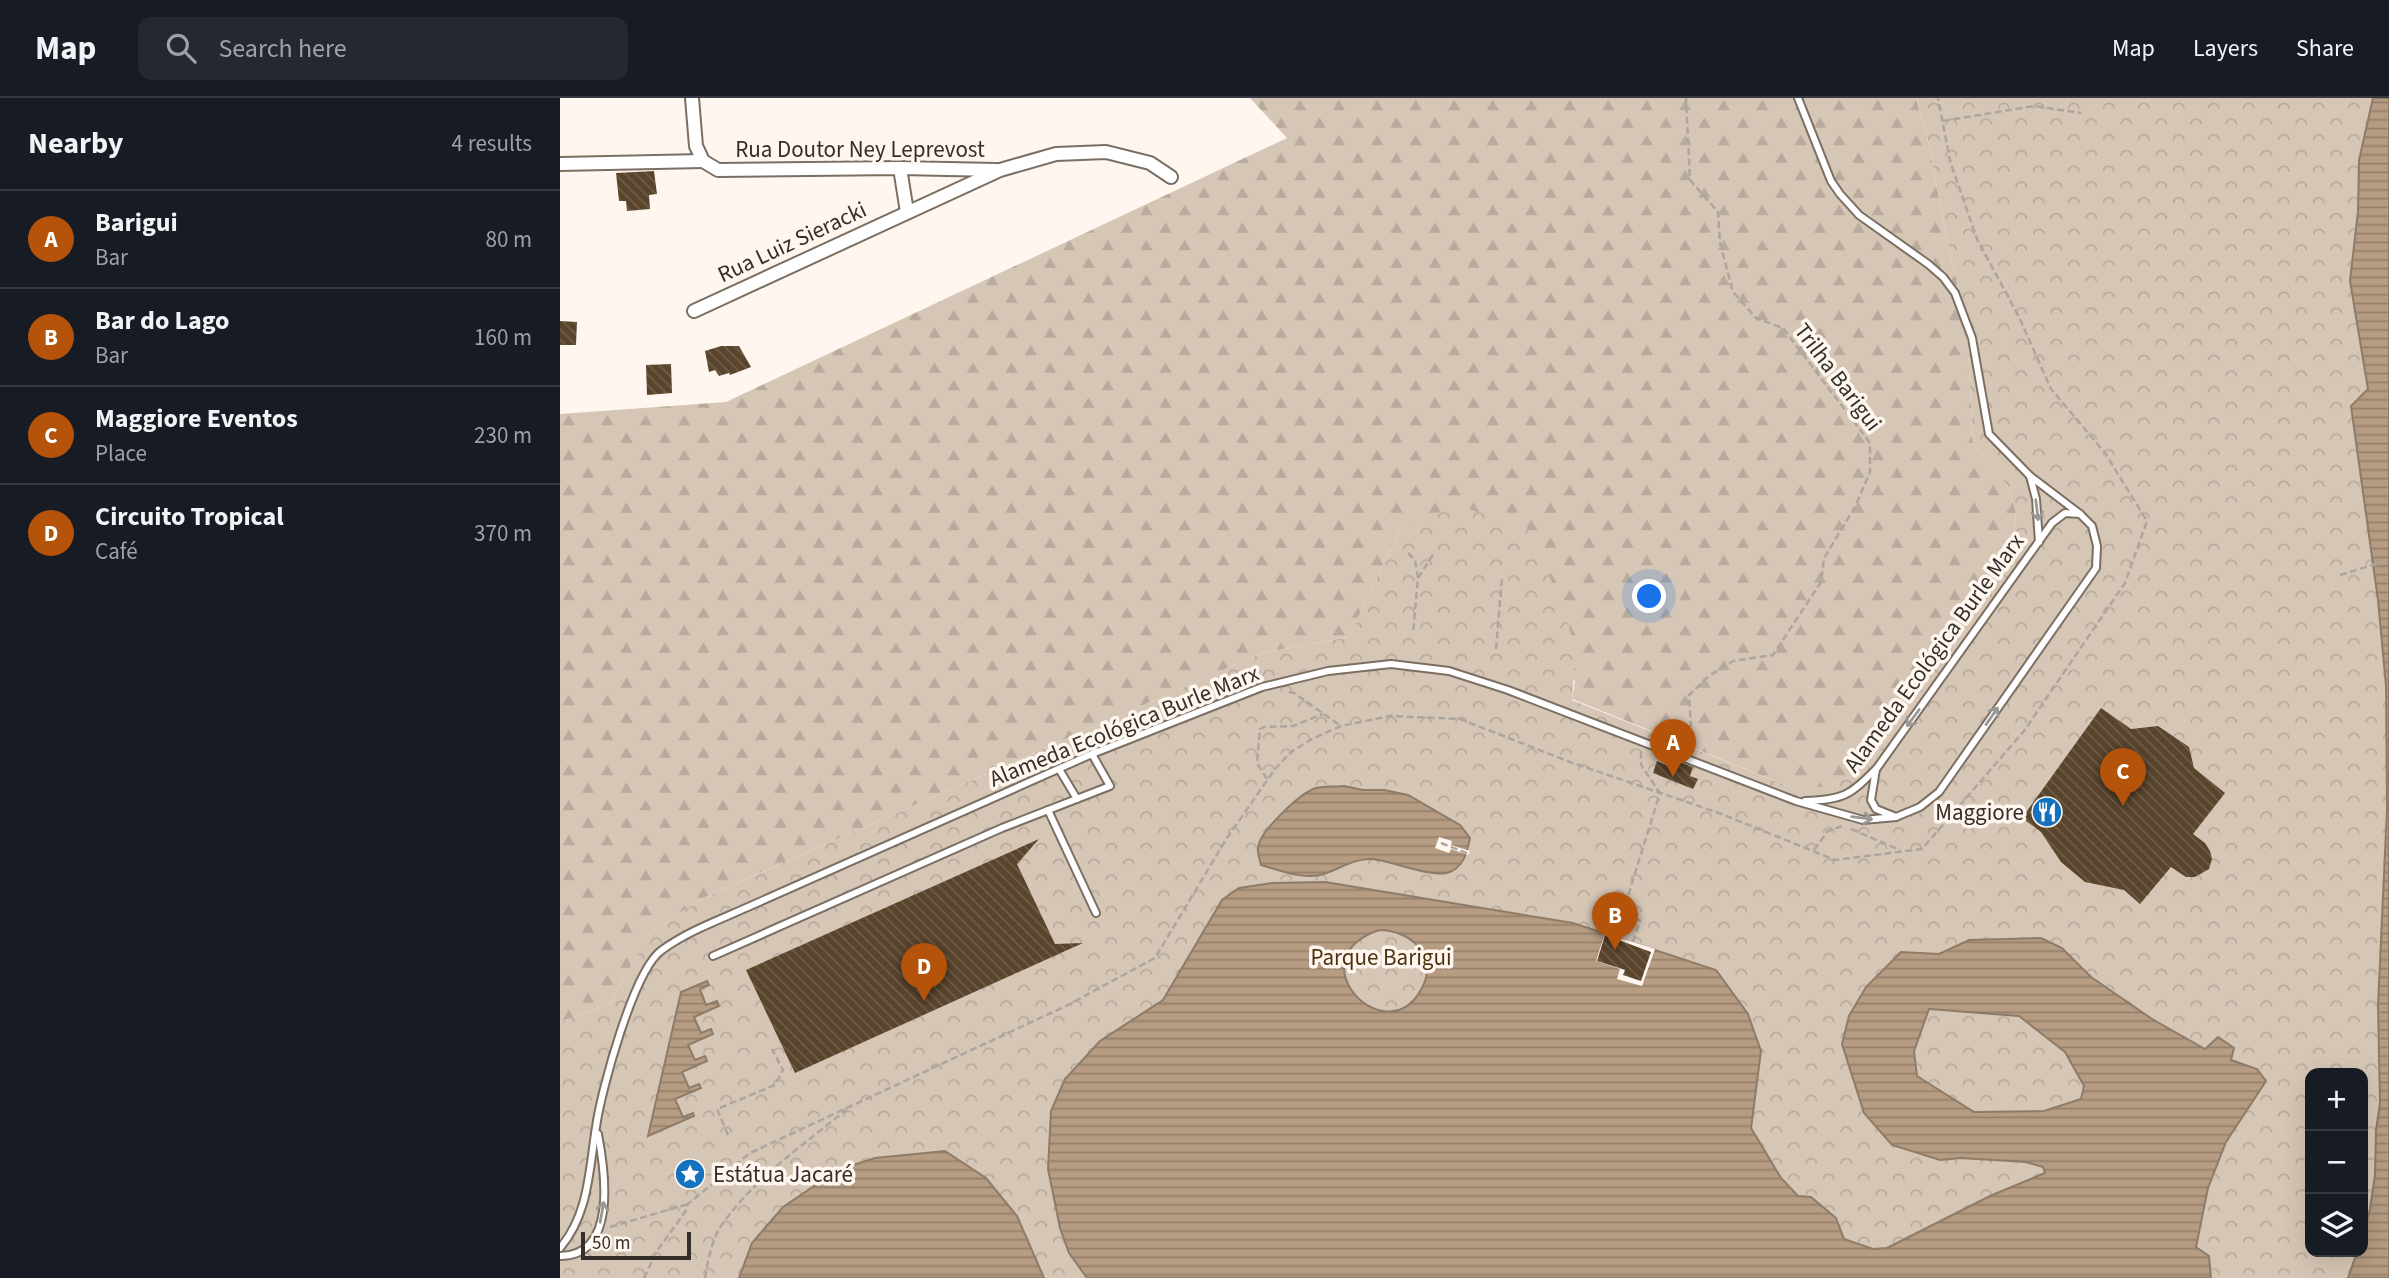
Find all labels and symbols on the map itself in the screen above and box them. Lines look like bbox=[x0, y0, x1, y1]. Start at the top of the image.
street label: Rua Doutor Ney Leprevost bbox=[735, 133, 985, 166]
street label: Rua Luiz Sieracki bbox=[712, 193, 872, 291]
street label: Trilha Barigui bbox=[1786, 316, 1890, 438]
one-way arrow bbox=[2031, 498, 2044, 520]
street label: Alameda Ecológica Burle Marx bbox=[1836, 527, 2032, 779]
your location bbox=[1632, 579, 1666, 613]
street label: Alameda Ecológica Burle Marx bbox=[984, 657, 1264, 795]
one-way arrow bbox=[1985, 707, 1999, 726]
one-way arrow bbox=[1906, 708, 1920, 727]
pin: A bbox=[1650, 719, 1696, 777]
pin: C bbox=[2100, 748, 2146, 806]
restaurant icon: Maggiore bbox=[2030, 795, 2064, 829]
place label: Maggiore bbox=[1935, 796, 2024, 829]
one-way arrow bbox=[1850, 811, 1873, 824]
pin: B bbox=[1592, 892, 1638, 950]
park label: Parque Barigui bbox=[1310, 941, 1452, 974]
pin: D bbox=[901, 943, 947, 1001]
place icon: Estátua Jacaré bbox=[673, 1157, 707, 1191]
place label: Estátua Jacaré bbox=[713, 1158, 853, 1191]
one-way arrow bbox=[596, 1201, 609, 1224]
scale bar bbox=[581, 1229, 691, 1261]

